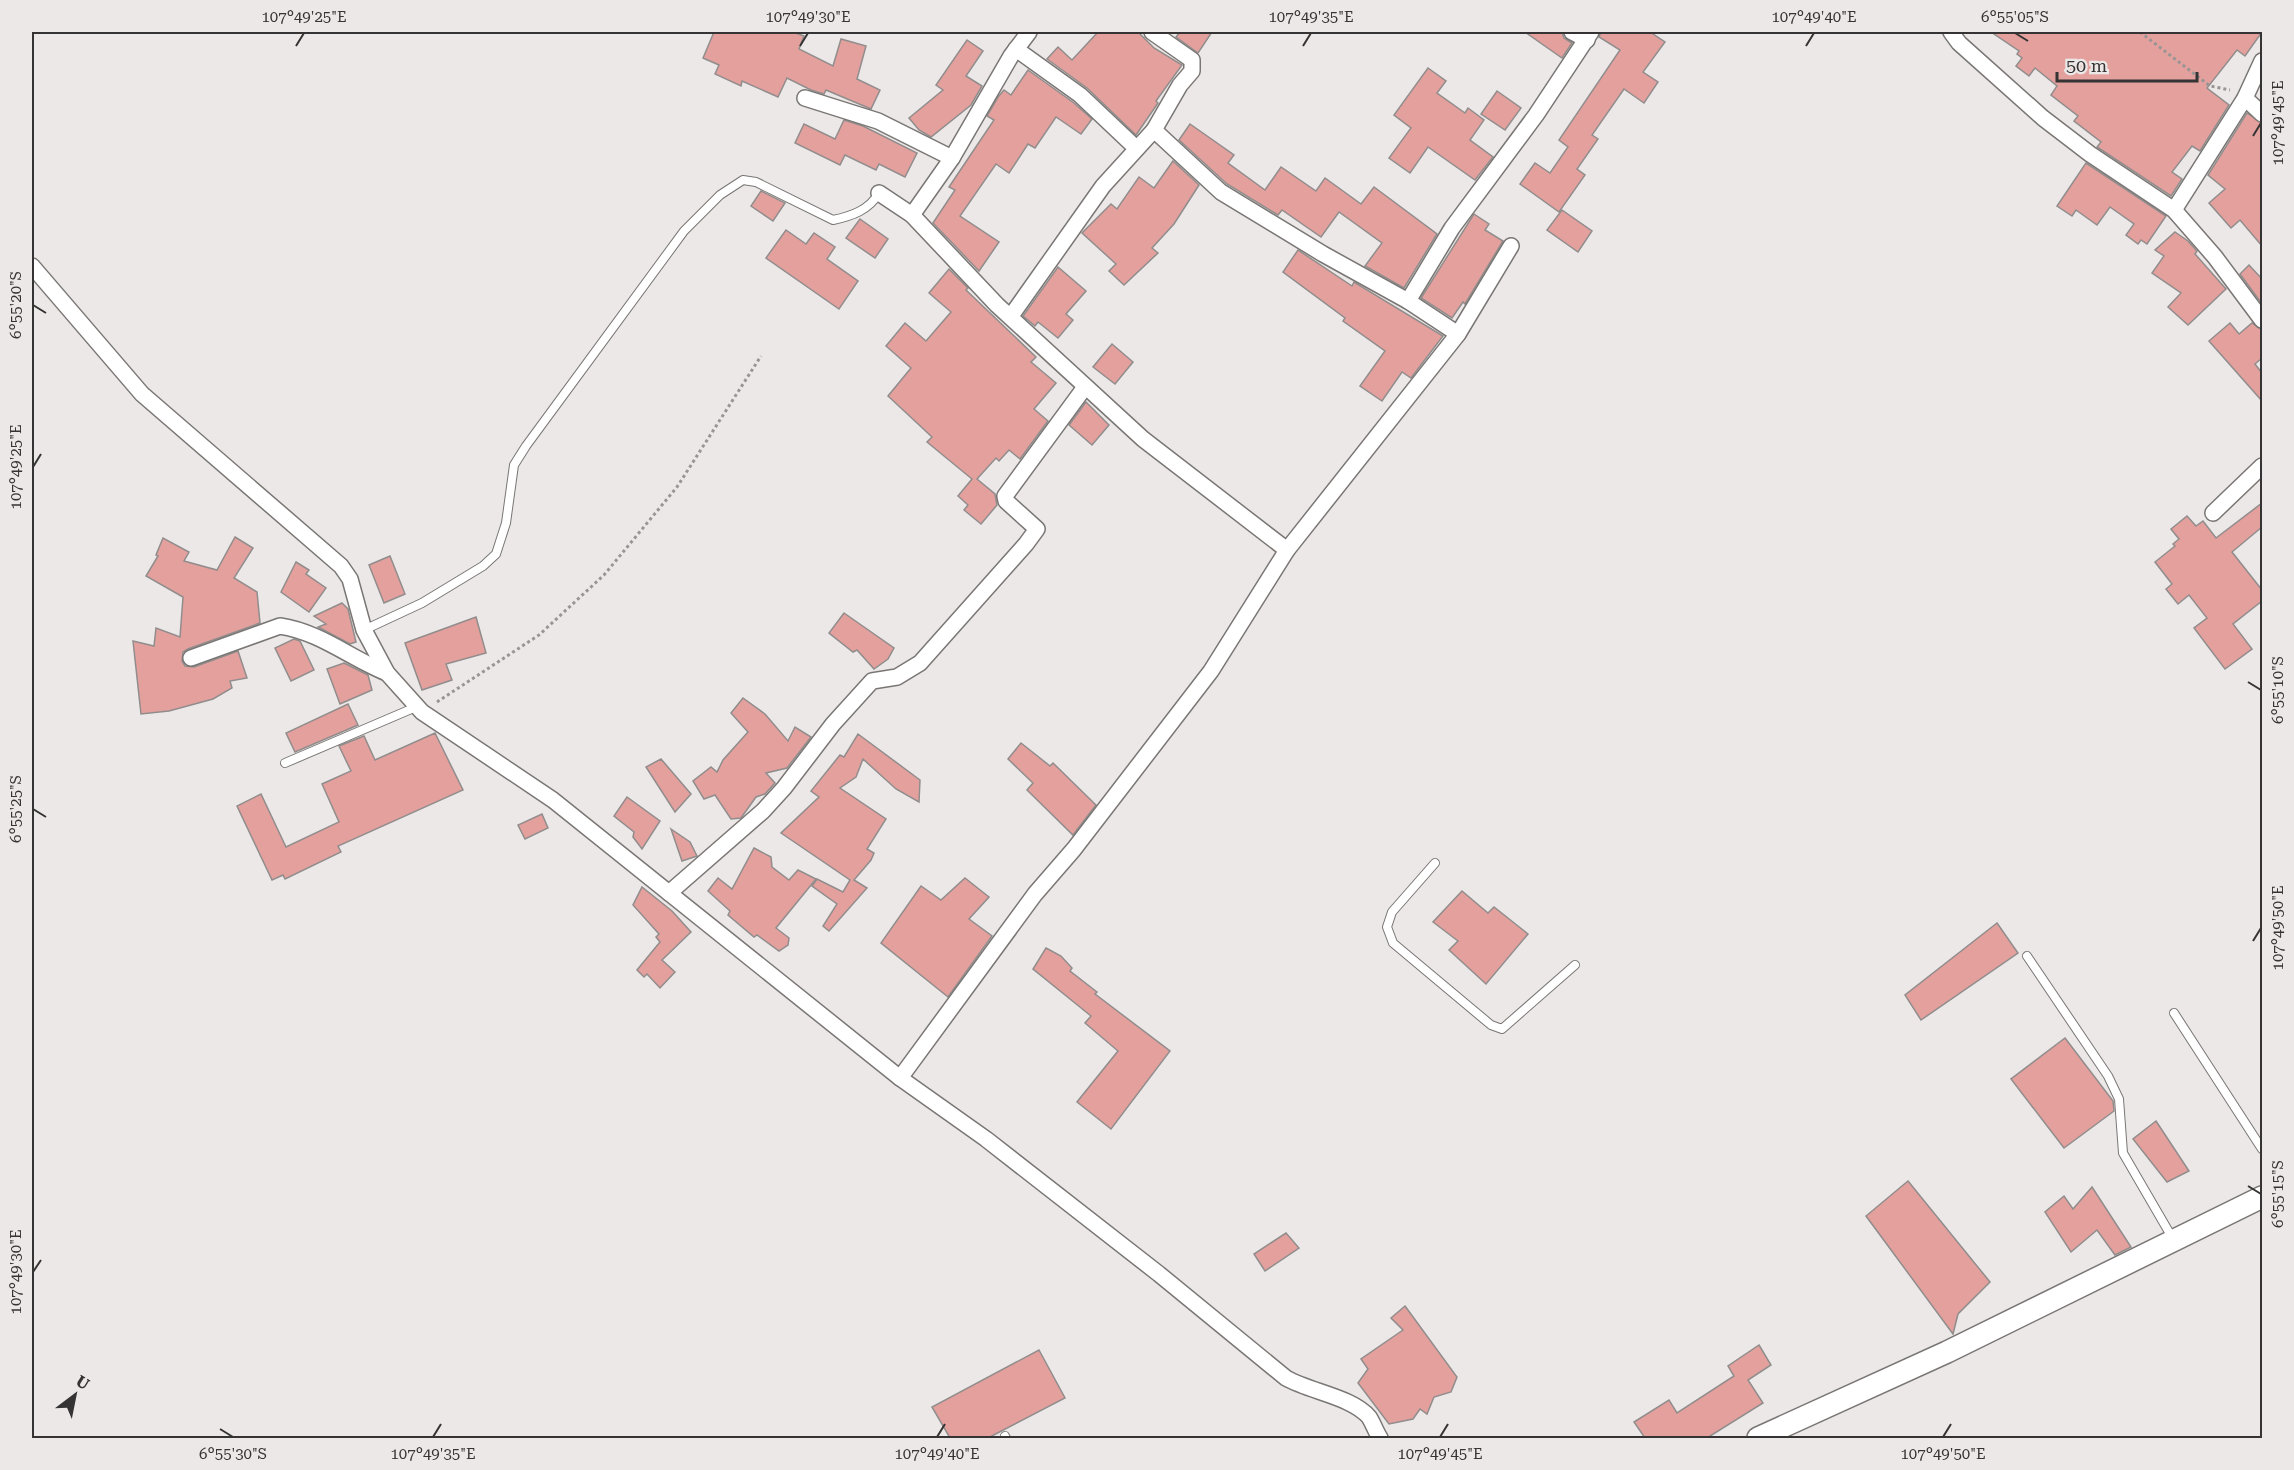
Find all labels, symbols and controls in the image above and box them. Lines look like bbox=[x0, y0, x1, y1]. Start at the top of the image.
text: 107°49'25"E bbox=[261, 8, 347, 26]
text: 107°49'30"E bbox=[765, 8, 851, 26]
text: 107°49'35"E bbox=[1268, 8, 1354, 26]
text: 107°49'40"E bbox=[1771, 8, 1857, 26]
text: 6°55'05"S bbox=[1981, 8, 2049, 26]
scale bar bbox=[2057, 45, 2196, 83]
text: 50 m bbox=[2066, 55, 2107, 76]
text: 107°49'45"E bbox=[2269, 80, 2287, 166]
text: 6°55'20"S bbox=[7, 271, 25, 339]
text: 107°49'25"E bbox=[7, 424, 25, 510]
text: 6°55'10"S bbox=[2269, 656, 2287, 724]
text: 6°55'25"S bbox=[7, 775, 25, 843]
text: 107°49'50"E bbox=[2269, 885, 2287, 971]
text: 6°55'15"S bbox=[2269, 1160, 2287, 1228]
text: 107°49'30"E bbox=[7, 1229, 25, 1315]
north arrow bbox=[45, 1365, 105, 1425]
text: U bbox=[72, 1371, 93, 1394]
text: 6°55'30"S bbox=[199, 1445, 267, 1463]
text: 107°49'35"E bbox=[390, 1445, 476, 1463]
text: 107°49'40"E bbox=[894, 1445, 980, 1463]
text: 107°49'45"E bbox=[1397, 1445, 1483, 1463]
text: 107°49'50"E bbox=[1900, 1445, 1986, 1463]

